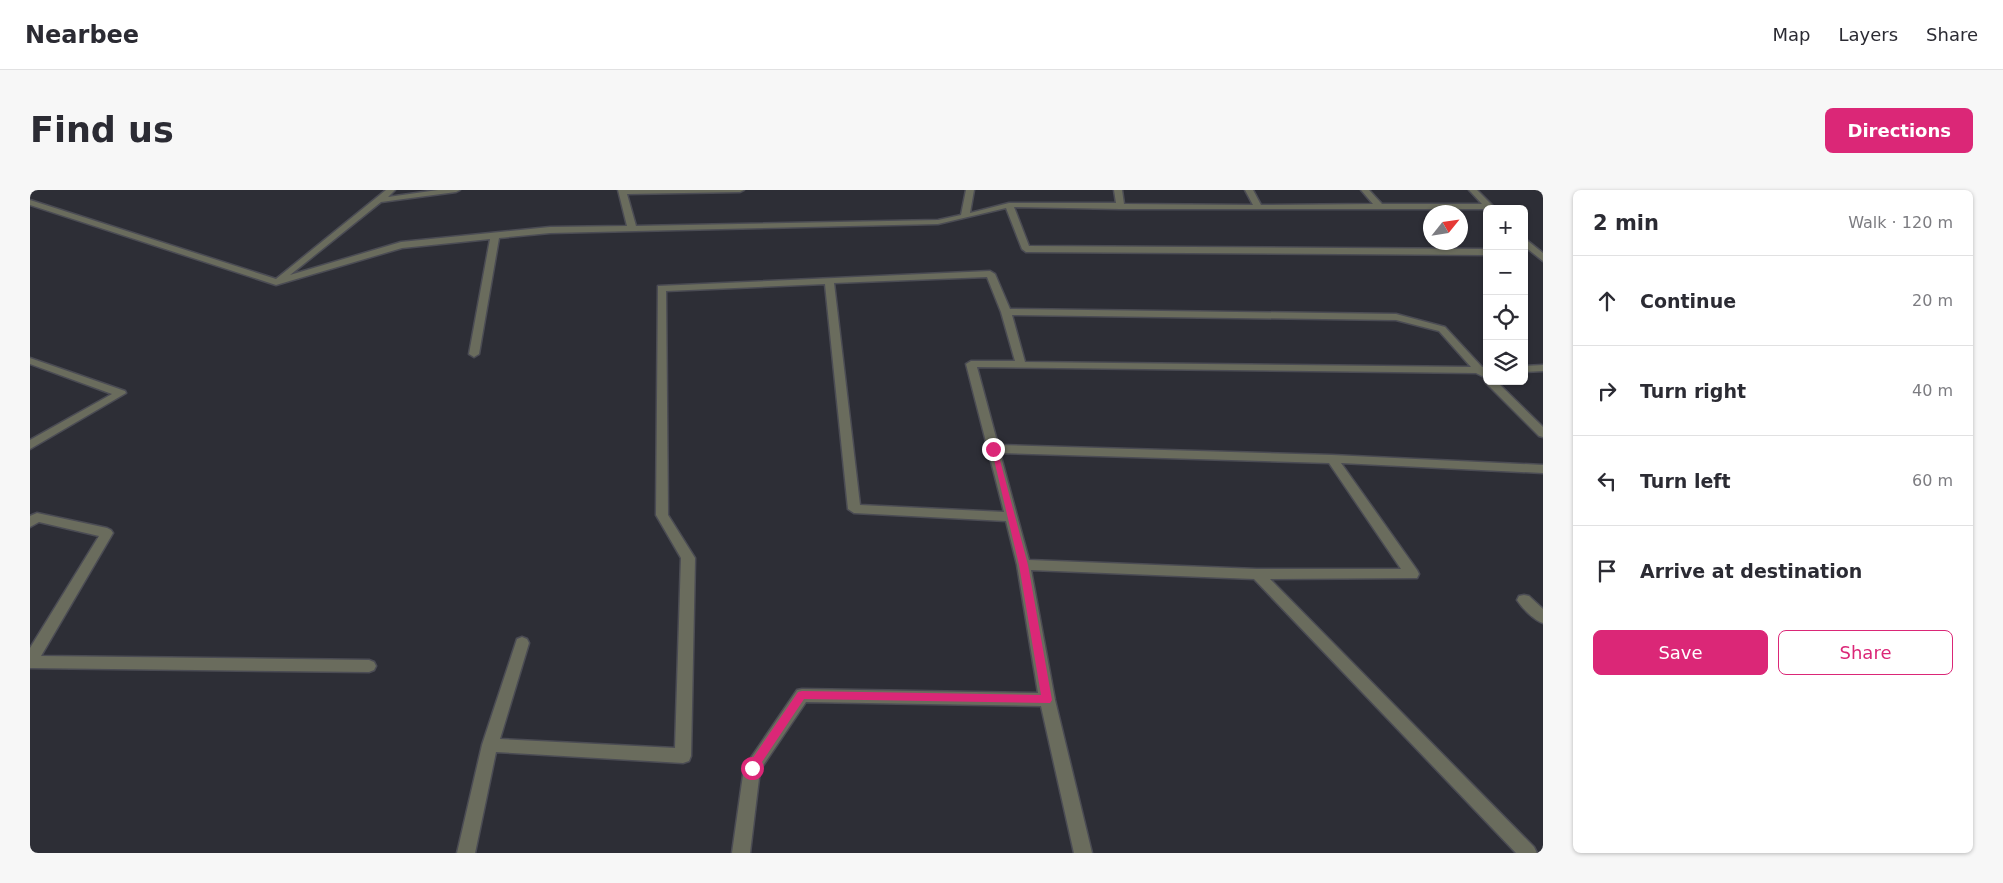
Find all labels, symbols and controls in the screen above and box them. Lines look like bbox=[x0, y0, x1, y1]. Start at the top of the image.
text: Nearbee bbox=[25, 21, 139, 49]
text: Map bbox=[1772, 24, 1810, 45]
text: Layers bbox=[1838, 24, 1898, 45]
text: Share bbox=[1926, 24, 1978, 45]
button: Directions bbox=[1825, 108, 1973, 153]
text: Find us bbox=[30, 110, 174, 150]
north arrow bbox=[1423, 205, 1468, 250]
map controls bbox=[1483, 205, 1528, 385]
button: + bbox=[1483, 205, 1528, 250]
text: 2 min bbox=[1593, 211, 1659, 235]
text: Walk · 120 m bbox=[1848, 213, 1953, 232]
button: − bbox=[1483, 250, 1528, 295]
icon: ahead bbox=[1593, 287, 1621, 315]
text: Continue bbox=[1640, 290, 1736, 312]
text: 20 m bbox=[1912, 291, 1953, 310]
button: locate bbox=[1483, 295, 1528, 340]
button: layers bbox=[1483, 340, 1528, 385]
icon: right bbox=[1593, 377, 1621, 405]
text: Turn right bbox=[1640, 380, 1746, 402]
text: 40 m bbox=[1912, 381, 1953, 400]
route end bbox=[982, 438, 1005, 461]
icon: left bbox=[1593, 467, 1621, 495]
text: Turn left bbox=[1640, 470, 1731, 492]
text: 60 m bbox=[1912, 471, 1953, 490]
icon: arrive bbox=[1593, 557, 1621, 585]
text: Arrive at destination bbox=[1640, 560, 1862, 582]
button: Save bbox=[1593, 630, 1768, 675]
button: Share bbox=[1778, 630, 1953, 675]
route start bbox=[741, 757, 764, 780]

